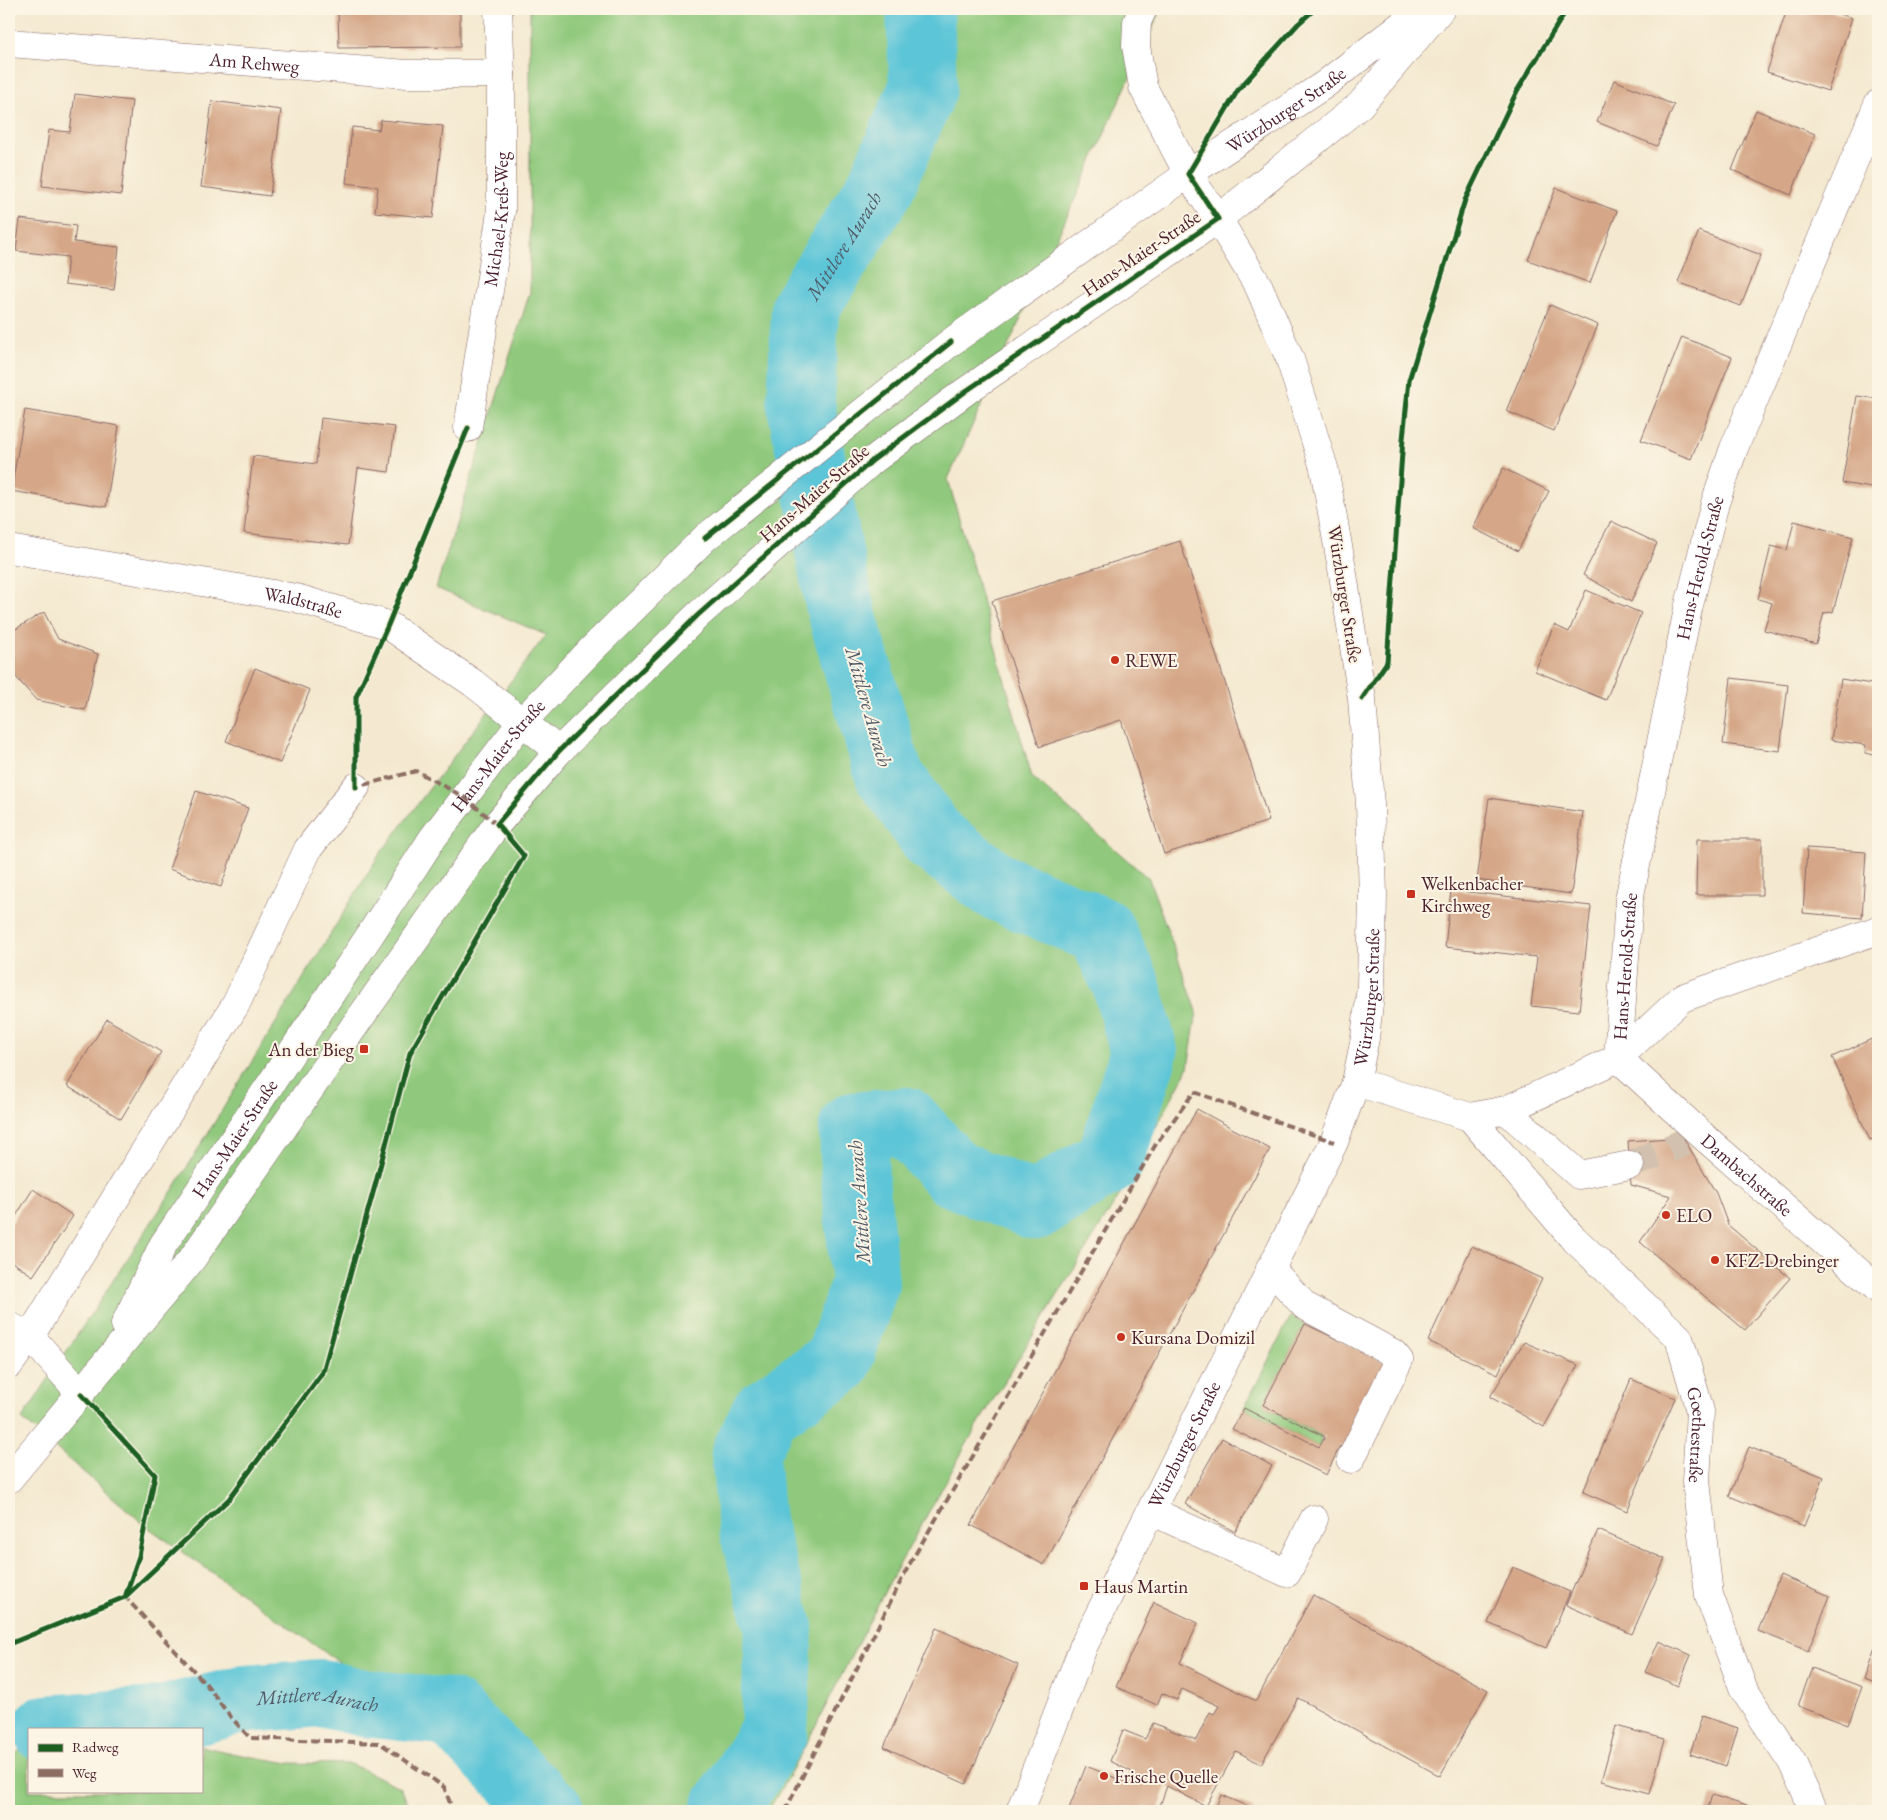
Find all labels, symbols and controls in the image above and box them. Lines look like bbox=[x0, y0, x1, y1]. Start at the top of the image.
street label: Am Rehweg bbox=[207, 46, 301, 78]
street label: Würzburger Straße bbox=[1221, 60, 1351, 158]
street label: Michael-Kreß-Weg bbox=[477, 151, 514, 288]
water label: Mittlere Aurach bbox=[799, 186, 888, 306]
street label: Hans-Maier-Straße bbox=[1077, 204, 1205, 302]
street label: Hans-Maier-Straße bbox=[754, 438, 874, 548]
street label: Hans-Herold-Straße bbox=[1670, 492, 1729, 642]
street label: Würzburger Straße bbox=[1322, 524, 1368, 664]
street label: Waldstraße bbox=[262, 580, 346, 624]
water label: Mittlere Aurach bbox=[839, 643, 899, 770]
place label: REWE bbox=[1125, 648, 1178, 673]
marker: REWE bbox=[1109, 654, 1121, 666]
street label: Hans-Maier-Straße bbox=[445, 693, 550, 817]
place label: Welkenbacher Kirchweg bbox=[1421, 871, 1524, 918]
marker: Welkenbacher Kirchweg bbox=[1405, 888, 1417, 900]
street label: Hans-Herold-Straße bbox=[1607, 890, 1643, 1041]
street label: Würzburger Straße bbox=[1347, 928, 1385, 1069]
place label: An der Bieg bbox=[267, 1037, 355, 1062]
marker: An der Bieg bbox=[358, 1043, 370, 1055]
street label: Hans-Maier-Straße bbox=[186, 1074, 283, 1203]
street label: Dambachstraße bbox=[1696, 1128, 1798, 1222]
water label: Mittlere Aurach bbox=[842, 1139, 876, 1265]
place label: ELO bbox=[1676, 1203, 1712, 1228]
marker: ELO bbox=[1660, 1209, 1672, 1221]
place label: KFZ-Drebinger bbox=[1725, 1248, 1840, 1273]
marker: KFZ-Drebinger bbox=[1709, 1254, 1721, 1266]
place label: Kursana Domizil bbox=[1131, 1325, 1255, 1350]
marker: Kursana Domizil bbox=[1115, 1331, 1127, 1343]
street label: Würzburger Straße bbox=[1142, 1377, 1226, 1512]
street label: Goethestraße bbox=[1681, 1383, 1713, 1483]
place label: Haus Martin bbox=[1094, 1574, 1188, 1599]
marker: Haus Martin bbox=[1078, 1580, 1090, 1592]
water label: Mittlere Aurach bbox=[254, 1680, 380, 1717]
legend bbox=[28, 1728, 202, 1792]
text: Radweg bbox=[72, 1737, 119, 1756]
text: Weg bbox=[72, 1763, 97, 1782]
place label: Frische Quelle bbox=[1114, 1764, 1218, 1789]
marker: Frische Quelle bbox=[1098, 1770, 1110, 1782]

